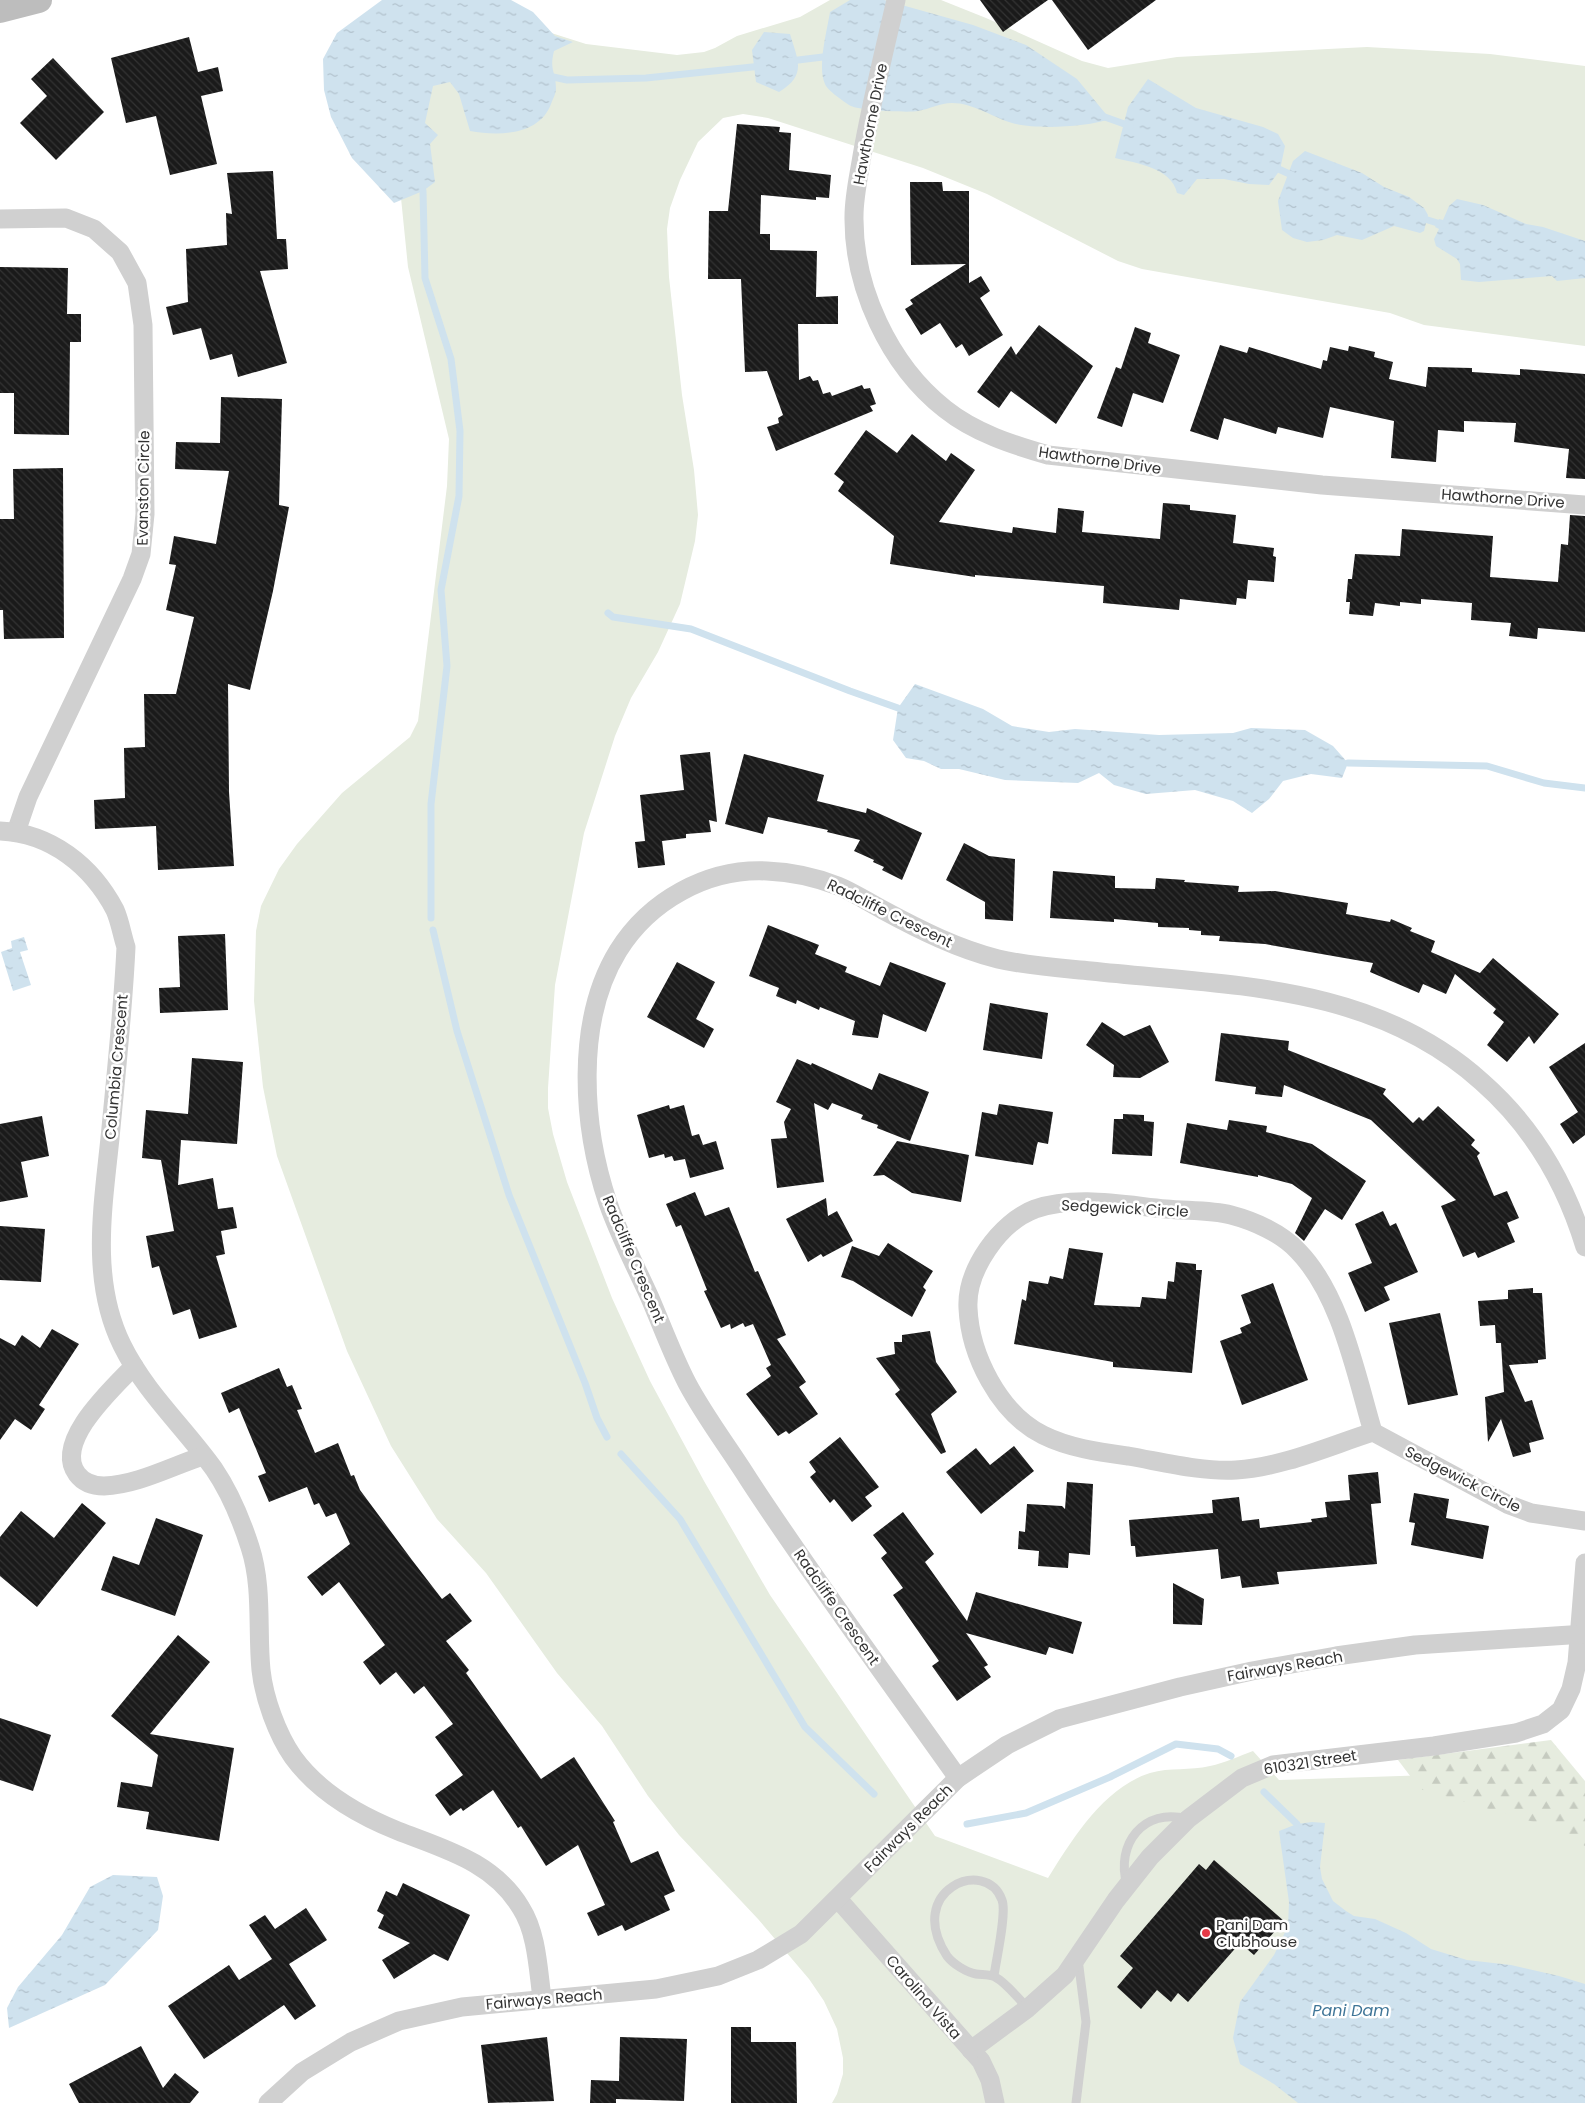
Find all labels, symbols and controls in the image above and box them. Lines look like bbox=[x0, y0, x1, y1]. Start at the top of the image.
street label: Hawthorne Drive bbox=[848, 61, 892, 187]
street label: Evanston Circle bbox=[131, 430, 155, 546]
street label: Hawthorne Drive bbox=[1037, 441, 1163, 479]
street label: Hawthorne Drive bbox=[1441, 483, 1565, 513]
street label: Radcliffe Crescent bbox=[824, 874, 956, 952]
street label: Columbia Crescent bbox=[99, 994, 133, 1140]
street label: Radcliffe Crescent bbox=[598, 1192, 670, 1326]
street label: Sedgewick Circle bbox=[1061, 1194, 1189, 1222]
street label: Sedgewick Circle bbox=[1401, 1441, 1525, 1517]
street label: Radcliffe Crescent bbox=[789, 1545, 885, 1669]
street label: Fairways Reach bbox=[1226, 1646, 1344, 1686]
street label: 610321 Street bbox=[1262, 1744, 1358, 1780]
street label: Fairways Reach bbox=[859, 1779, 957, 1877]
place label: Pani Dam Clubhouse bbox=[1216, 1914, 1297, 1952]
marker: Pani Dam Clubhouse bbox=[1200, 1927, 1212, 1939]
street label: Carolina Vista bbox=[882, 1950, 966, 2044]
street label: Fairways Reach bbox=[485, 1983, 603, 2015]
water label: Pani Dam bbox=[1312, 1999, 1390, 2022]

